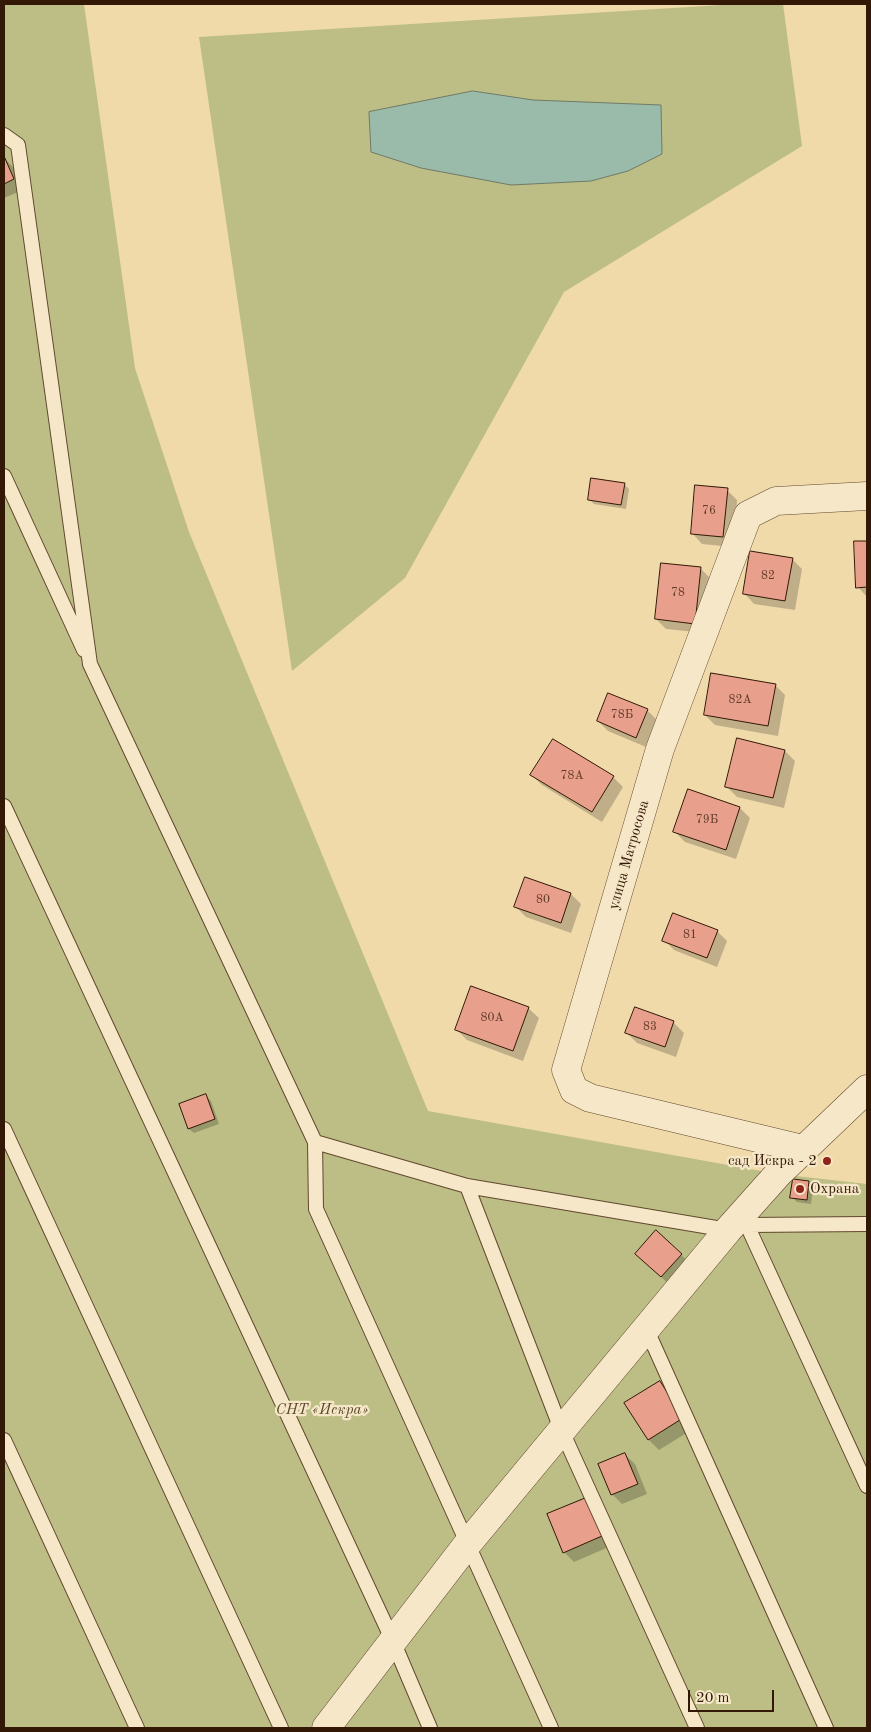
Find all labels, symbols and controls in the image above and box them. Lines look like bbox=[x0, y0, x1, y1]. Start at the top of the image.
house number: 76 bbox=[702, 504, 716, 518]
house number: 82 bbox=[761, 569, 775, 583]
house number: 78 bbox=[671, 586, 685, 600]
house number: 82А bbox=[728, 693, 752, 707]
house number: 78Б bbox=[611, 708, 633, 722]
house number: 78А bbox=[560, 769, 584, 783]
street label: улица Матросова bbox=[605, 798, 653, 912]
house number: 79Б bbox=[696, 813, 718, 827]
house number: 80 bbox=[536, 893, 550, 907]
house number: 81 bbox=[683, 928, 697, 942]
house number: 80А bbox=[480, 1011, 504, 1025]
house number: 83 bbox=[643, 1020, 657, 1034]
place label: сад Искра - 2 bbox=[728, 1152, 817, 1170]
marker: сад Искра - 2 bbox=[821, 1155, 833, 1167]
place label: Охрана bbox=[810, 1180, 859, 1198]
marker: Охрана bbox=[794, 1183, 806, 1195]
park label: СНТ «Искра» bbox=[276, 1401, 368, 1419]
scale bar bbox=[691, 1680, 777, 1712]
text: 20 m bbox=[696, 1691, 730, 1706]

